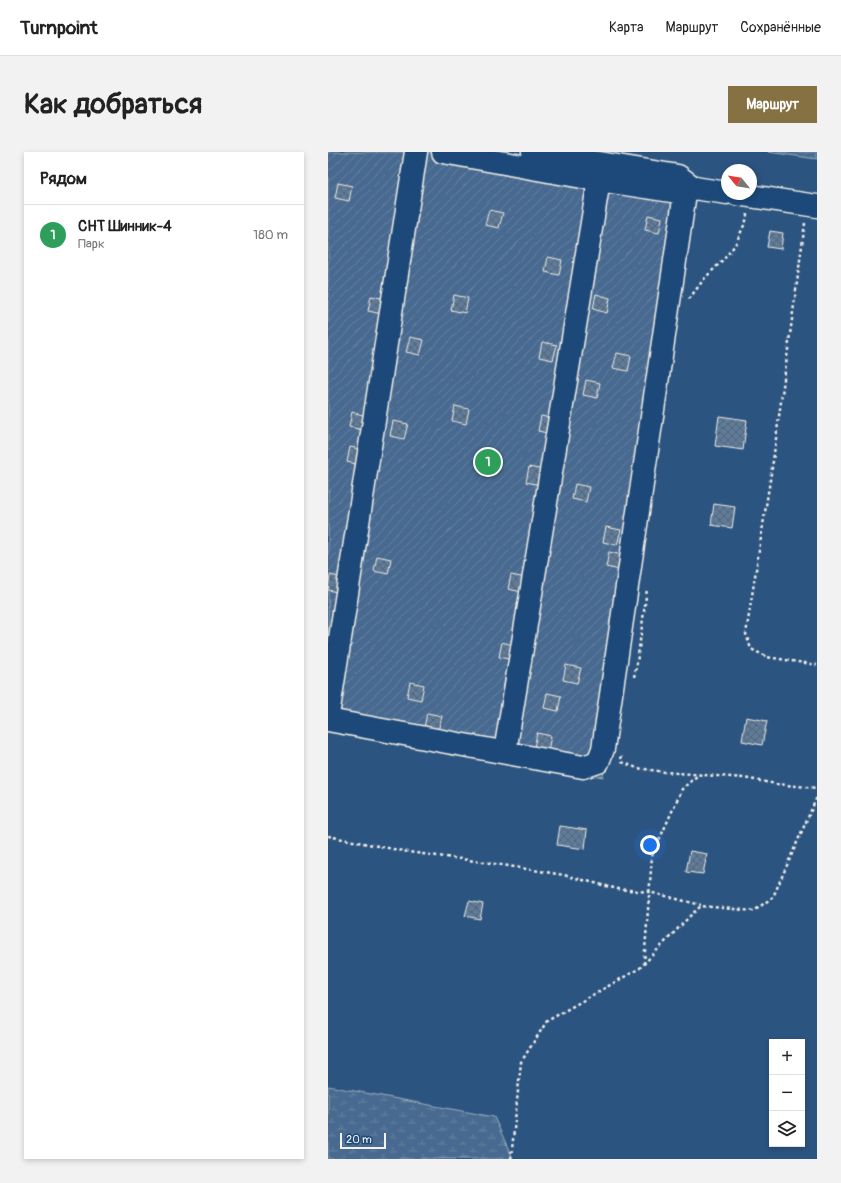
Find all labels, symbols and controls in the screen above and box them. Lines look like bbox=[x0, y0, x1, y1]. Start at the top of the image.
text: Turnpoint bbox=[20, 16, 98, 40]
text: Карта bbox=[609, 19, 644, 36]
text: Маршрут bbox=[666, 19, 718, 36]
text: Сохранённые bbox=[740, 19, 821, 36]
button: Маршрут bbox=[728, 86, 817, 123]
text: Как добраться bbox=[24, 87, 202, 122]
north arrow bbox=[721, 164, 757, 200]
text: Рядом bbox=[40, 168, 87, 189]
text: СНТ Шинник-4 bbox=[78, 217, 172, 236]
text: 1 bbox=[50, 227, 56, 243]
text: 180 m bbox=[253, 227, 288, 243]
text: Парк bbox=[78, 236, 105, 252]
pin: 1 bbox=[475, 447, 501, 477]
your location bbox=[640, 835, 660, 855]
map controls bbox=[769, 1039, 805, 1147]
button: + bbox=[769, 1039, 805, 1075]
button: − bbox=[769, 1075, 805, 1111]
button: layers bbox=[769, 1111, 805, 1147]
scale bar bbox=[340, 1131, 386, 1150]
text: 20 m bbox=[346, 1133, 372, 1146]

